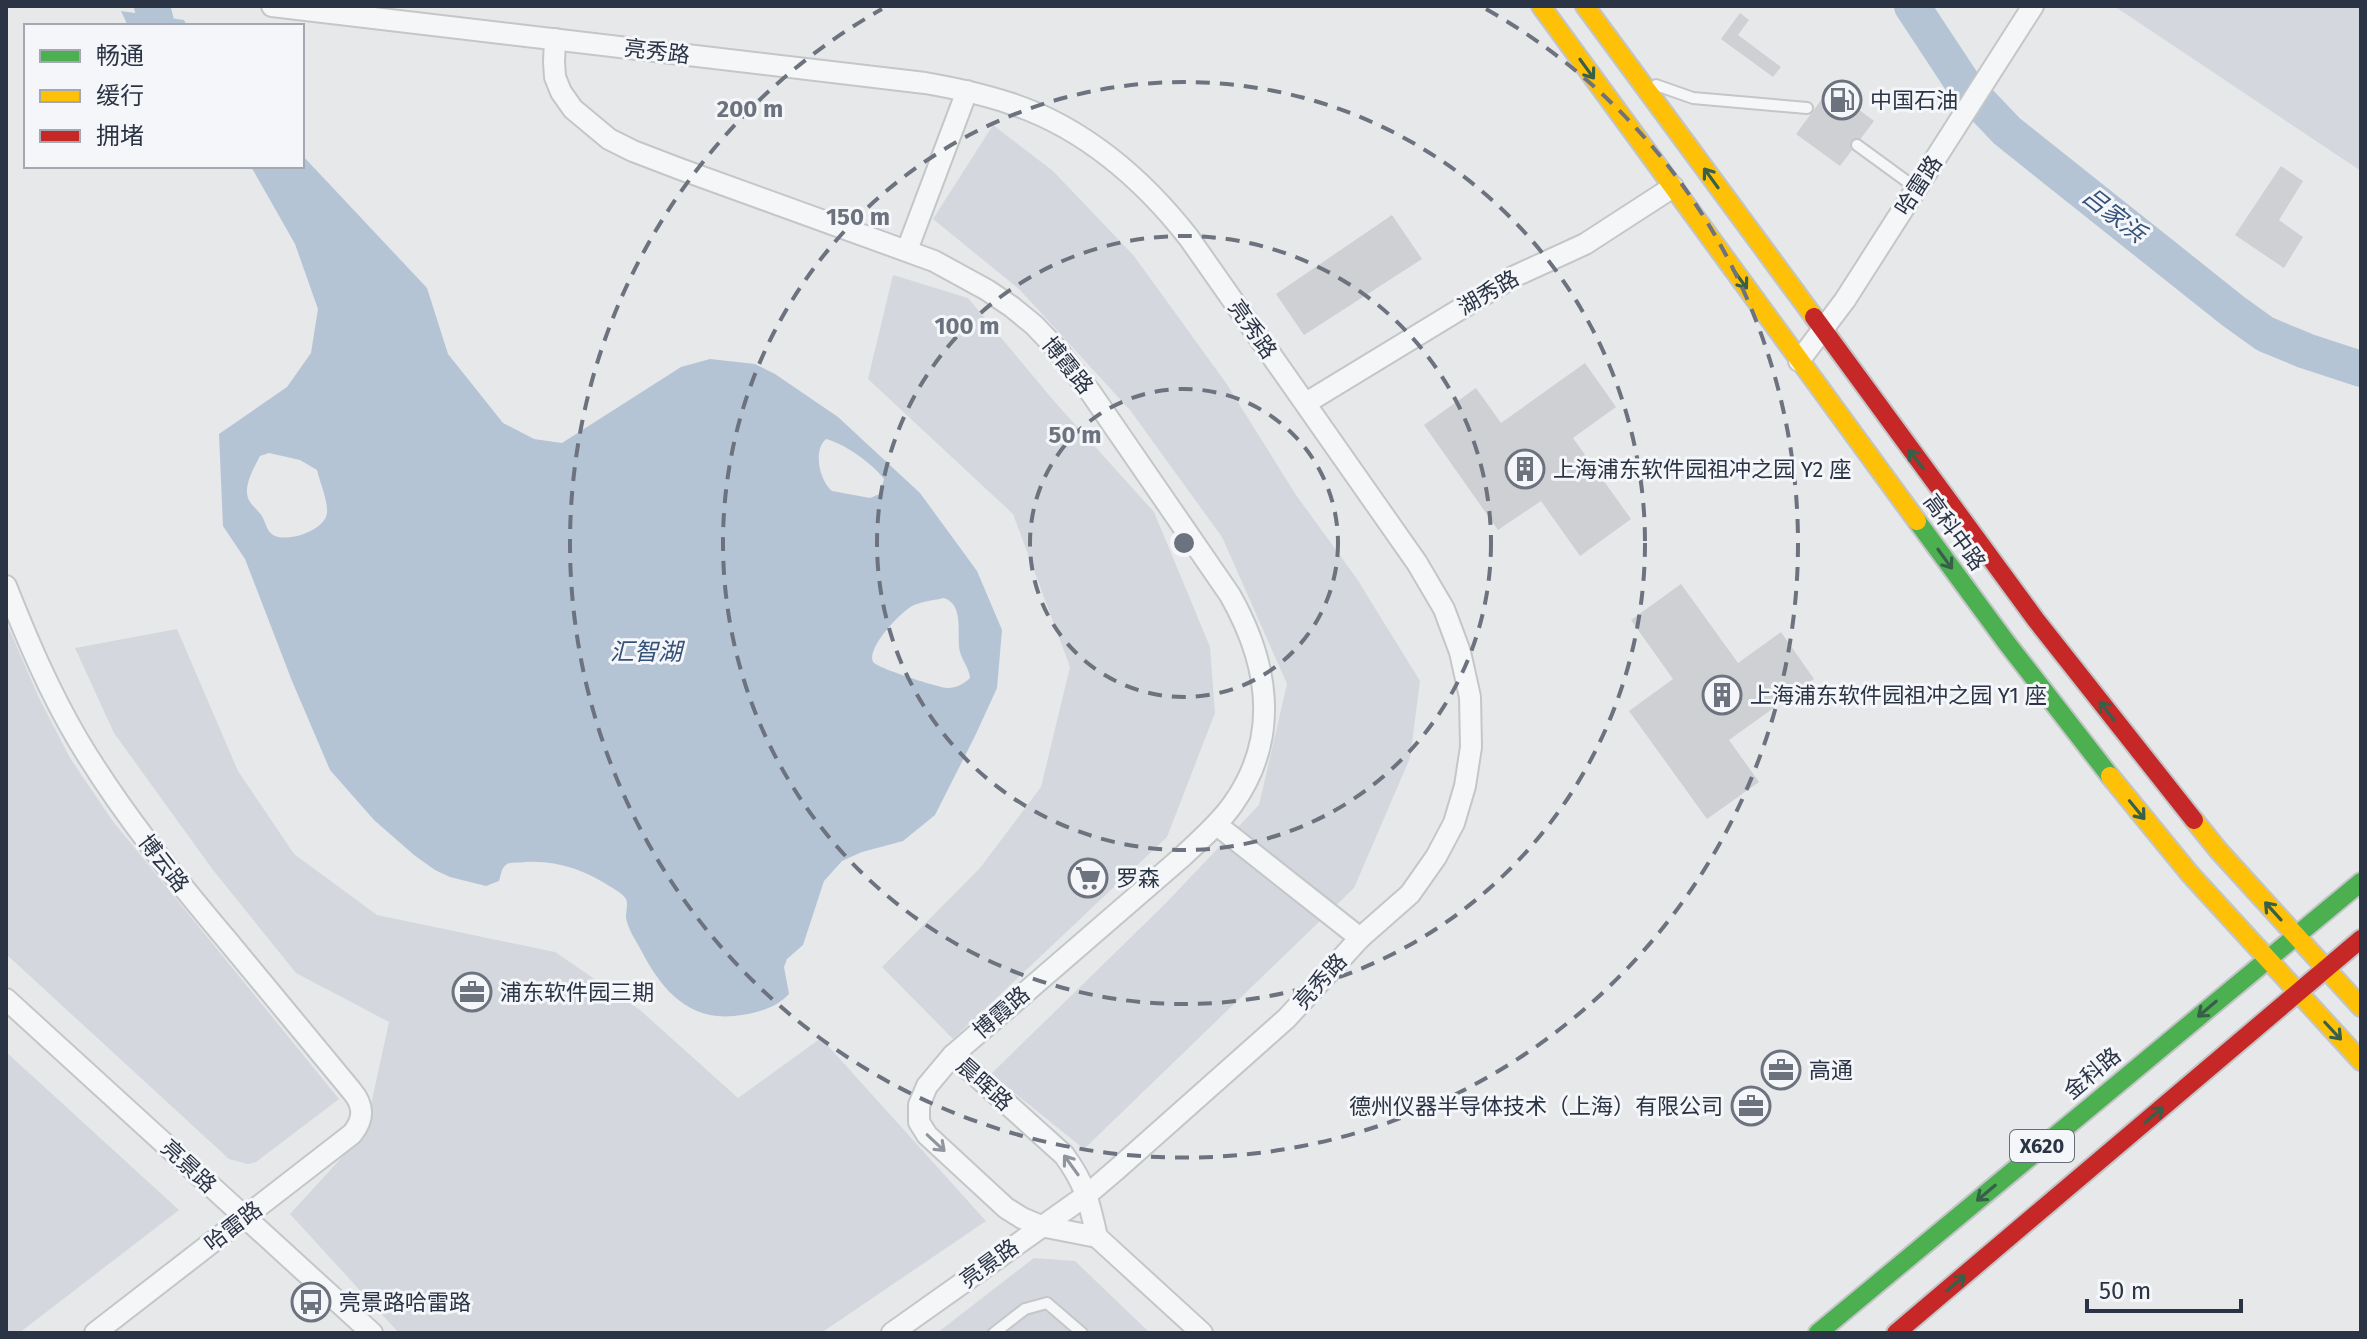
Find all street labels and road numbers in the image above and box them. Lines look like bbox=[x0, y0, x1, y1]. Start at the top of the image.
street label: 亮秀路 bbox=[623, 34, 691, 69]
street label: 哈雷路 bbox=[1889, 150, 1948, 220]
street label: 湖秀路 bbox=[1453, 264, 1524, 321]
street label: 亮秀路 bbox=[1223, 295, 1283, 364]
street label: 博霞路 bbox=[1036, 331, 1099, 399]
street label: 高科中路 bbox=[1918, 489, 1991, 576]
street label: 博云路 bbox=[133, 829, 195, 898]
street label: 亮秀路 bbox=[1288, 948, 1352, 1015]
street label: 博霞路 bbox=[968, 981, 1035, 1044]
street label: 金科路 bbox=[2058, 1042, 2126, 1105]
street label: 晨晖路 bbox=[951, 1052, 1018, 1116]
road number: X620 bbox=[2010, 1130, 2074, 1162]
street label: 亮景路 bbox=[155, 1134, 222, 1199]
street label: 哈雷路 bbox=[199, 1195, 268, 1257]
street label: 亮景路 bbox=[955, 1233, 1024, 1294]

